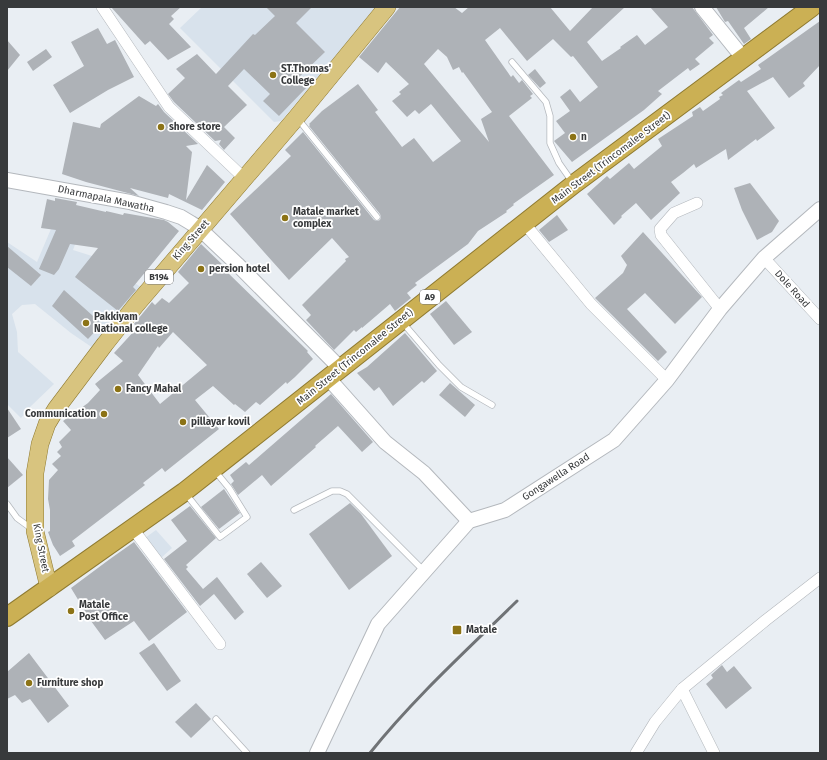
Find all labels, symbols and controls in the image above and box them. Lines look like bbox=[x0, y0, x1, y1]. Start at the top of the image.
place label: ST.Thomas' College bbox=[281, 63, 331, 87]
marker: ST.Thomas' College bbox=[268, 70, 278, 80]
street label: Main Street (Trincomalee Street) bbox=[548, 108, 673, 207]
place label: shore store bbox=[169, 121, 221, 133]
marker: shore store bbox=[156, 122, 166, 132]
place label: n bbox=[581, 131, 587, 143]
marker: n bbox=[568, 132, 578, 142]
street label: Dharmapala Mawatha bbox=[57, 183, 155, 215]
place label: Matale market complex bbox=[293, 206, 359, 230]
marker: Matale market complex bbox=[280, 213, 290, 223]
street label: King Street bbox=[170, 217, 212, 263]
place label: persion hotel bbox=[209, 263, 270, 275]
marker: persion hotel bbox=[196, 264, 206, 274]
street label: Dole Road bbox=[772, 268, 812, 310]
road number: B194 bbox=[145, 270, 173, 284]
road number: A9 bbox=[420, 290, 440, 304]
street label: Main Street (Trincomalee Street) bbox=[294, 306, 416, 408]
place label: Pakkiyam National college bbox=[94, 311, 168, 335]
marker: Pakkiyam National college bbox=[81, 318, 91, 328]
place label: Fancy Mahal bbox=[126, 383, 181, 395]
marker: Fancy Mahal bbox=[113, 384, 123, 394]
place label: Communication bbox=[25, 408, 96, 420]
marker: Communication bbox=[99, 409, 109, 419]
place label: pillayar kovil bbox=[191, 416, 250, 428]
marker: pillayar kovil bbox=[178, 417, 188, 427]
street label: Gongawella Road bbox=[520, 451, 592, 503]
street label: King Street bbox=[30, 523, 52, 574]
place label: Matale Post Office bbox=[79, 599, 129, 623]
marker: Matale Post Office bbox=[66, 606, 76, 616]
marker: Matale bbox=[451, 624, 463, 636]
place label: Matale bbox=[466, 624, 497, 636]
place label: Furniture shop bbox=[37, 677, 103, 689]
marker: Furniture shop bbox=[24, 678, 34, 688]

